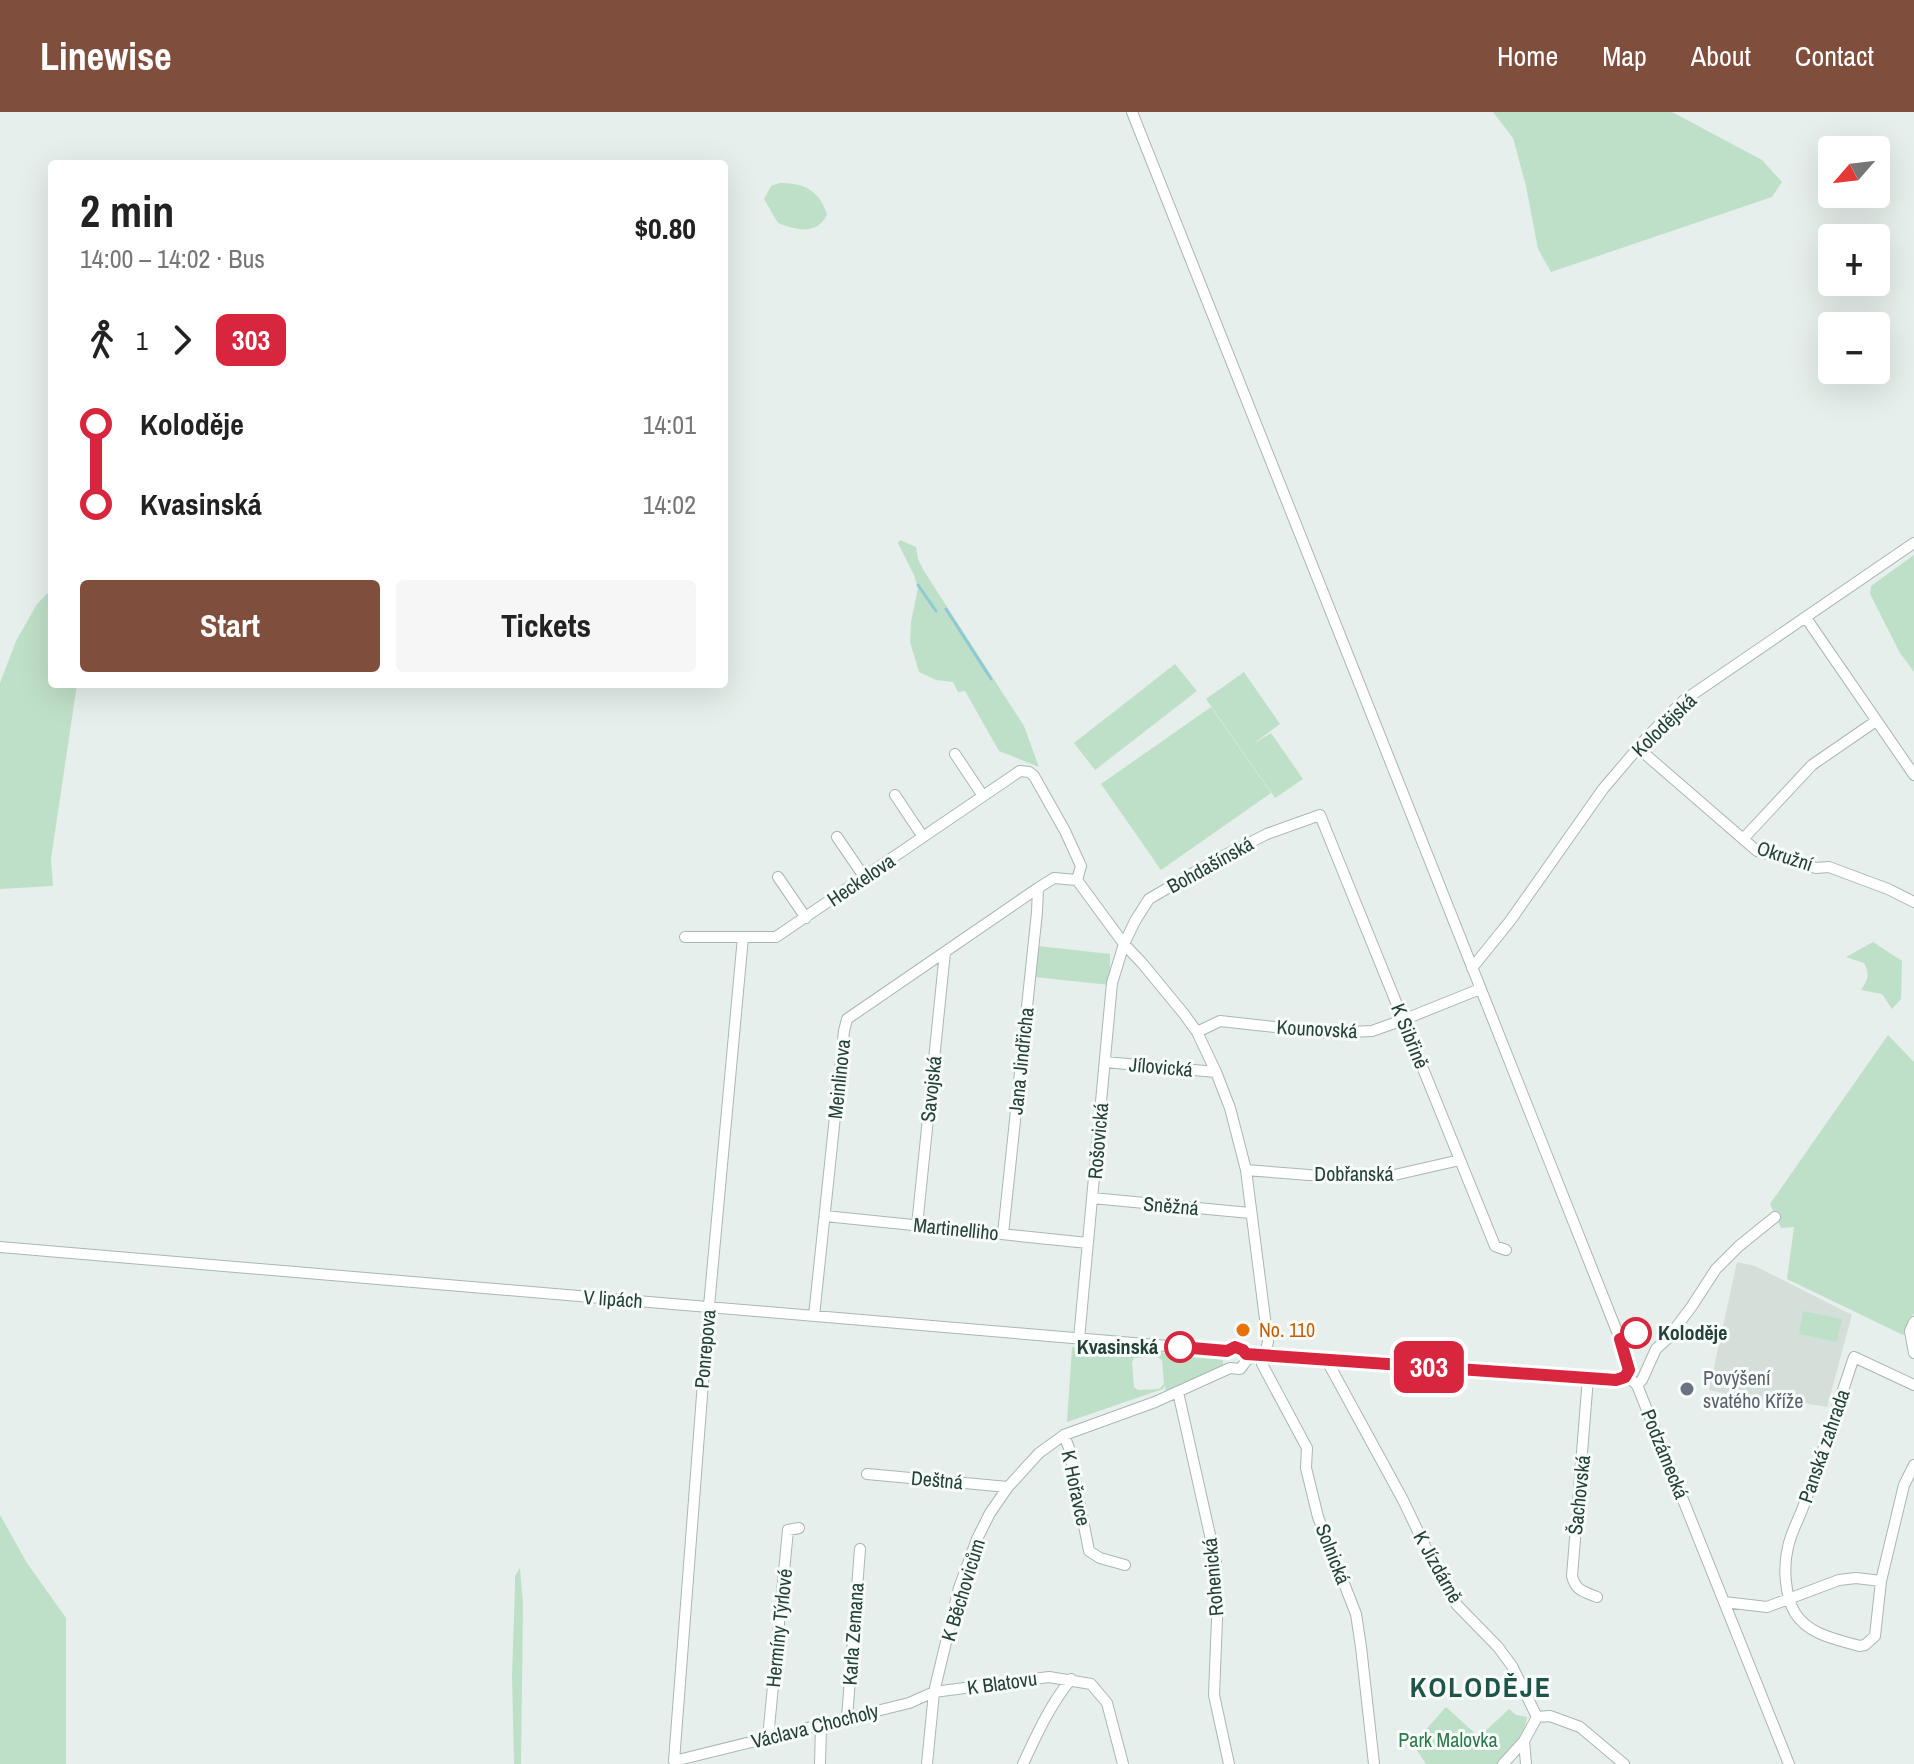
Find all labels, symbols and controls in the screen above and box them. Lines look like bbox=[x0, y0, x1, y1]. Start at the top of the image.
text: Linewise bbox=[40, 31, 172, 82]
text: Home bbox=[1497, 37, 1558, 75]
text: Map bbox=[1602, 37, 1647, 75]
text: About bbox=[1691, 37, 1751, 75]
text: Contact bbox=[1795, 37, 1874, 75]
north arrow bbox=[1818, 136, 1890, 208]
map controls bbox=[1818, 136, 1890, 384]
text: 2 min bbox=[80, 181, 174, 241]
text: $0.80 bbox=[634, 208, 696, 248]
button: + bbox=[1818, 224, 1890, 296]
text: 14:00 – 14:02 · Bus bbox=[80, 241, 265, 276]
button: − bbox=[1818, 312, 1890, 384]
icon: walk bbox=[80, 318, 124, 362]
icon: forward bbox=[160, 318, 204, 362]
text: 303 bbox=[232, 321, 270, 359]
text: 1 bbox=[136, 323, 148, 358]
text: Koloděje bbox=[140, 404, 244, 444]
text: 14:01 bbox=[643, 407, 696, 442]
text: Kvasinská bbox=[140, 484, 262, 524]
text: 14:02 bbox=[643, 487, 696, 522]
button: Start bbox=[80, 580, 380, 672]
button: Tickets bbox=[396, 580, 696, 672]
street label: Kolodějská bbox=[1625, 687, 1702, 762]
street label: Bohdašínská bbox=[1162, 830, 1258, 899]
street label: Okružní bbox=[1754, 834, 1817, 877]
street label: Heckelova bbox=[821, 847, 900, 912]
street label: K Sibřině bbox=[1385, 999, 1436, 1073]
street label: Jana Jindřicha bbox=[1001, 1006, 1040, 1116]
street label: Kounovská bbox=[1276, 1013, 1358, 1044]
street label: Meinlinova bbox=[821, 1038, 856, 1120]
street label: Jílovická bbox=[1128, 1050, 1194, 1083]
street label: Savojská bbox=[914, 1054, 947, 1123]
street label: Rošovická bbox=[1081, 1102, 1114, 1180]
street label: Dobřanská bbox=[1314, 1160, 1394, 1187]
street label: Sněžná bbox=[1142, 1190, 1200, 1221]
street label: Martinelliho bbox=[912, 1211, 1000, 1246]
street label: V lipách bbox=[583, 1283, 644, 1314]
street label: Ponrepova bbox=[688, 1308, 721, 1390]
place label: No. 110 bbox=[1259, 1316, 1315, 1343]
marker: Koloděje bbox=[1621, 1318, 1651, 1348]
place label: Koloděje bbox=[1658, 1319, 1727, 1346]
marker: No. 110 bbox=[1234, 1321, 1252, 1339]
marker: Kvasinská bbox=[1165, 1332, 1195, 1362]
place label: Kvasinská bbox=[1077, 1333, 1158, 1360]
line badge: 303 bbox=[1383, 1341, 1475, 1393]
text: 303 bbox=[1410, 1348, 1448, 1386]
place label: Povýšení svatého Kříže bbox=[1703, 1364, 1803, 1414]
marker: Povýšení svatého Kříže bbox=[1678, 1380, 1696, 1398]
street label: Panská zahrada bbox=[1791, 1385, 1856, 1506]
street label: Podzámecká bbox=[1635, 1405, 1696, 1503]
street label: K Hořavce bbox=[1055, 1448, 1098, 1528]
street label: Šachovská bbox=[1561, 1454, 1596, 1536]
street label: Deštná bbox=[910, 1464, 964, 1495]
street label: Solnická bbox=[1310, 1520, 1357, 1588]
street label: K Jízdárně bbox=[1408, 1526, 1469, 1608]
street label: K Běchovicům bbox=[934, 1535, 991, 1644]
street label: Rohenická bbox=[1196, 1537, 1229, 1617]
street label: Hermíny Týrlové bbox=[759, 1567, 798, 1689]
street label: Karla Zemana bbox=[835, 1582, 870, 1686]
street label: K Blatovu bbox=[965, 1664, 1039, 1701]
district label: KOLODĚJE bbox=[1410, 1668, 1552, 1706]
street label: Václava Chocholy bbox=[749, 1696, 882, 1754]
park label: Park Malovka bbox=[1398, 1726, 1498, 1753]

